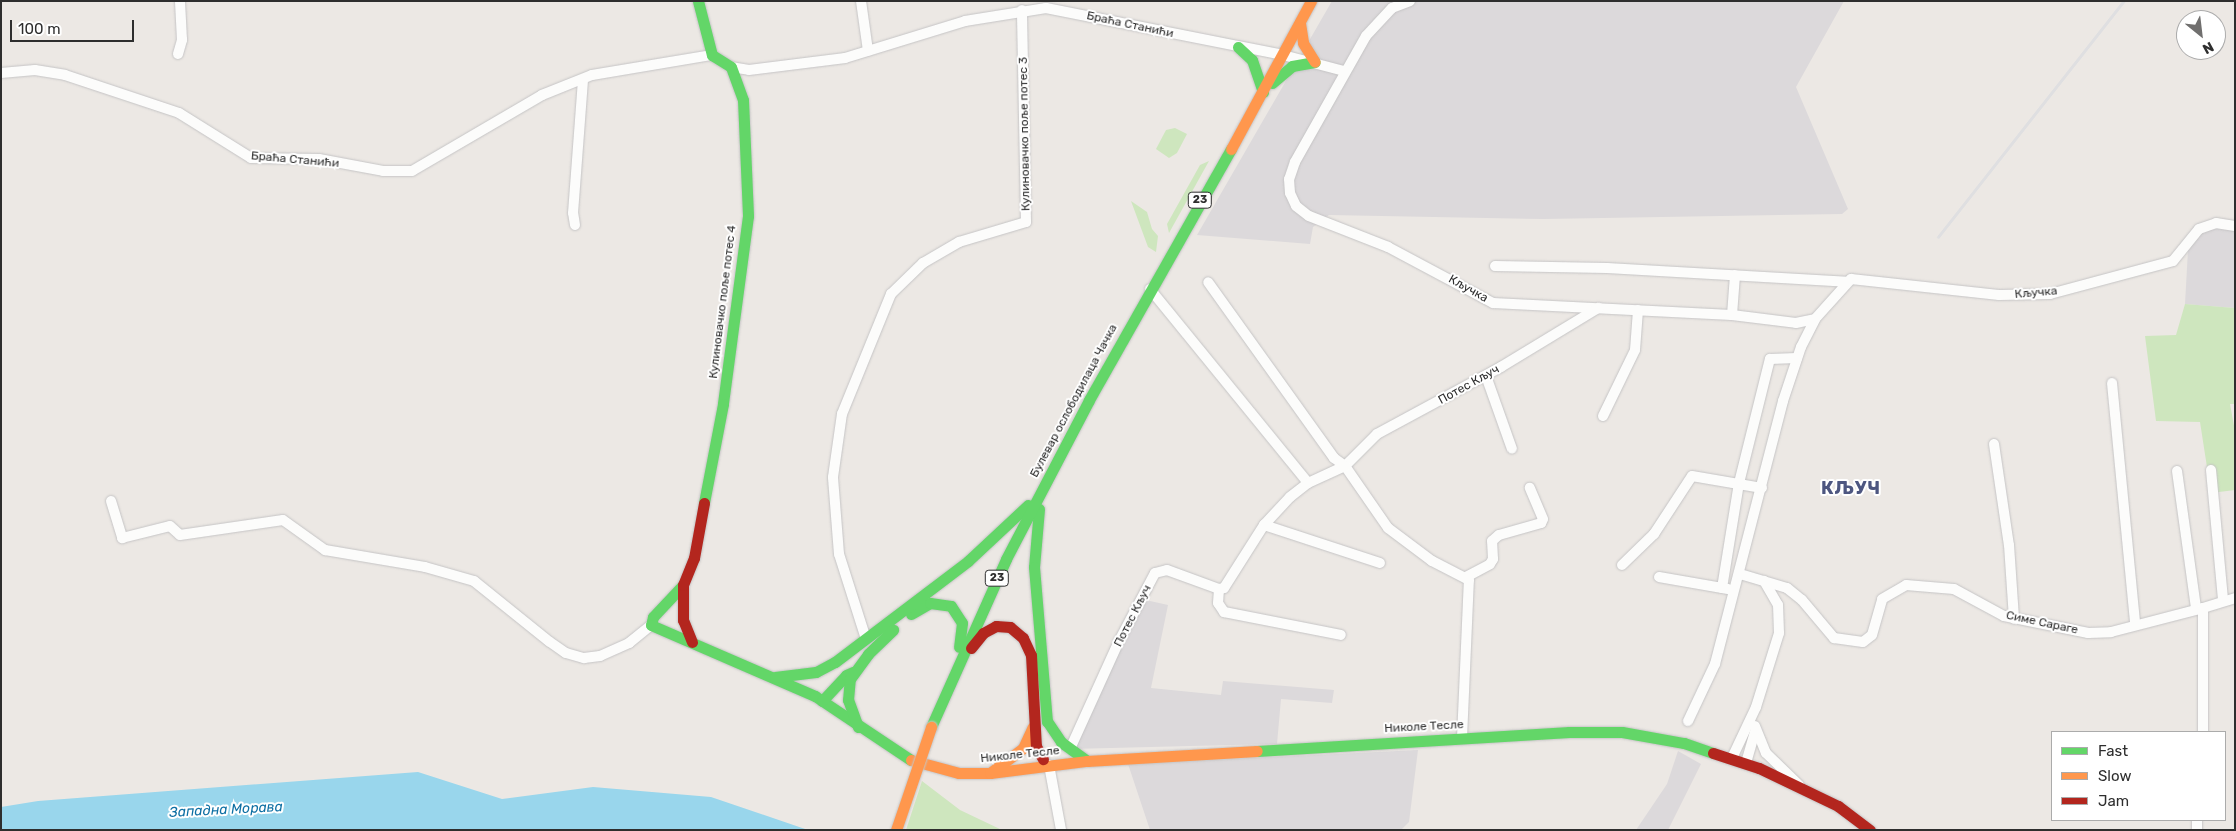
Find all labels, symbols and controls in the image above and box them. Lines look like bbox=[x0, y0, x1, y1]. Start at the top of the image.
street label: Браћа Станићи bbox=[1085, 9, 1175, 41]
scale bar bbox=[12, 10, 136, 42]
north arrow bbox=[2176, 10, 2226, 60]
text: 100 m bbox=[18, 20, 60, 38]
text: N bbox=[2200, 38, 2217, 58]
street label: Кулиновачко поље потес 3 bbox=[1016, 57, 1034, 211]
street label: Браћа Станићи bbox=[250, 149, 340, 171]
road number: 23 bbox=[1188, 192, 1212, 208]
street label: Кулиновачко поље потес 4 bbox=[706, 224, 740, 380]
street label: Кључка bbox=[1446, 272, 1490, 306]
street label: Кључка bbox=[2014, 284, 2058, 302]
street label: Булевар ослободилаца Чачка bbox=[1027, 322, 1121, 480]
street label: Потес Кључ bbox=[1436, 362, 1502, 408]
district label: КЉУЧ bbox=[1820, 477, 1882, 499]
road number: 23 bbox=[984, 570, 1010, 586]
street label: Потес Кључ bbox=[1111, 583, 1155, 649]
street label: Симе Сараге bbox=[2005, 608, 2079, 638]
street label: Николе Тесле bbox=[1384, 718, 1464, 736]
legend bbox=[2051, 731, 2226, 821]
text: Fast bbox=[2098, 742, 2128, 760]
street label: Николе Тесле bbox=[980, 744, 1060, 766]
text: Slow bbox=[2098, 767, 2131, 785]
text: Jam bbox=[2098, 792, 2129, 810]
water label: Западна Морава bbox=[169, 799, 283, 821]

